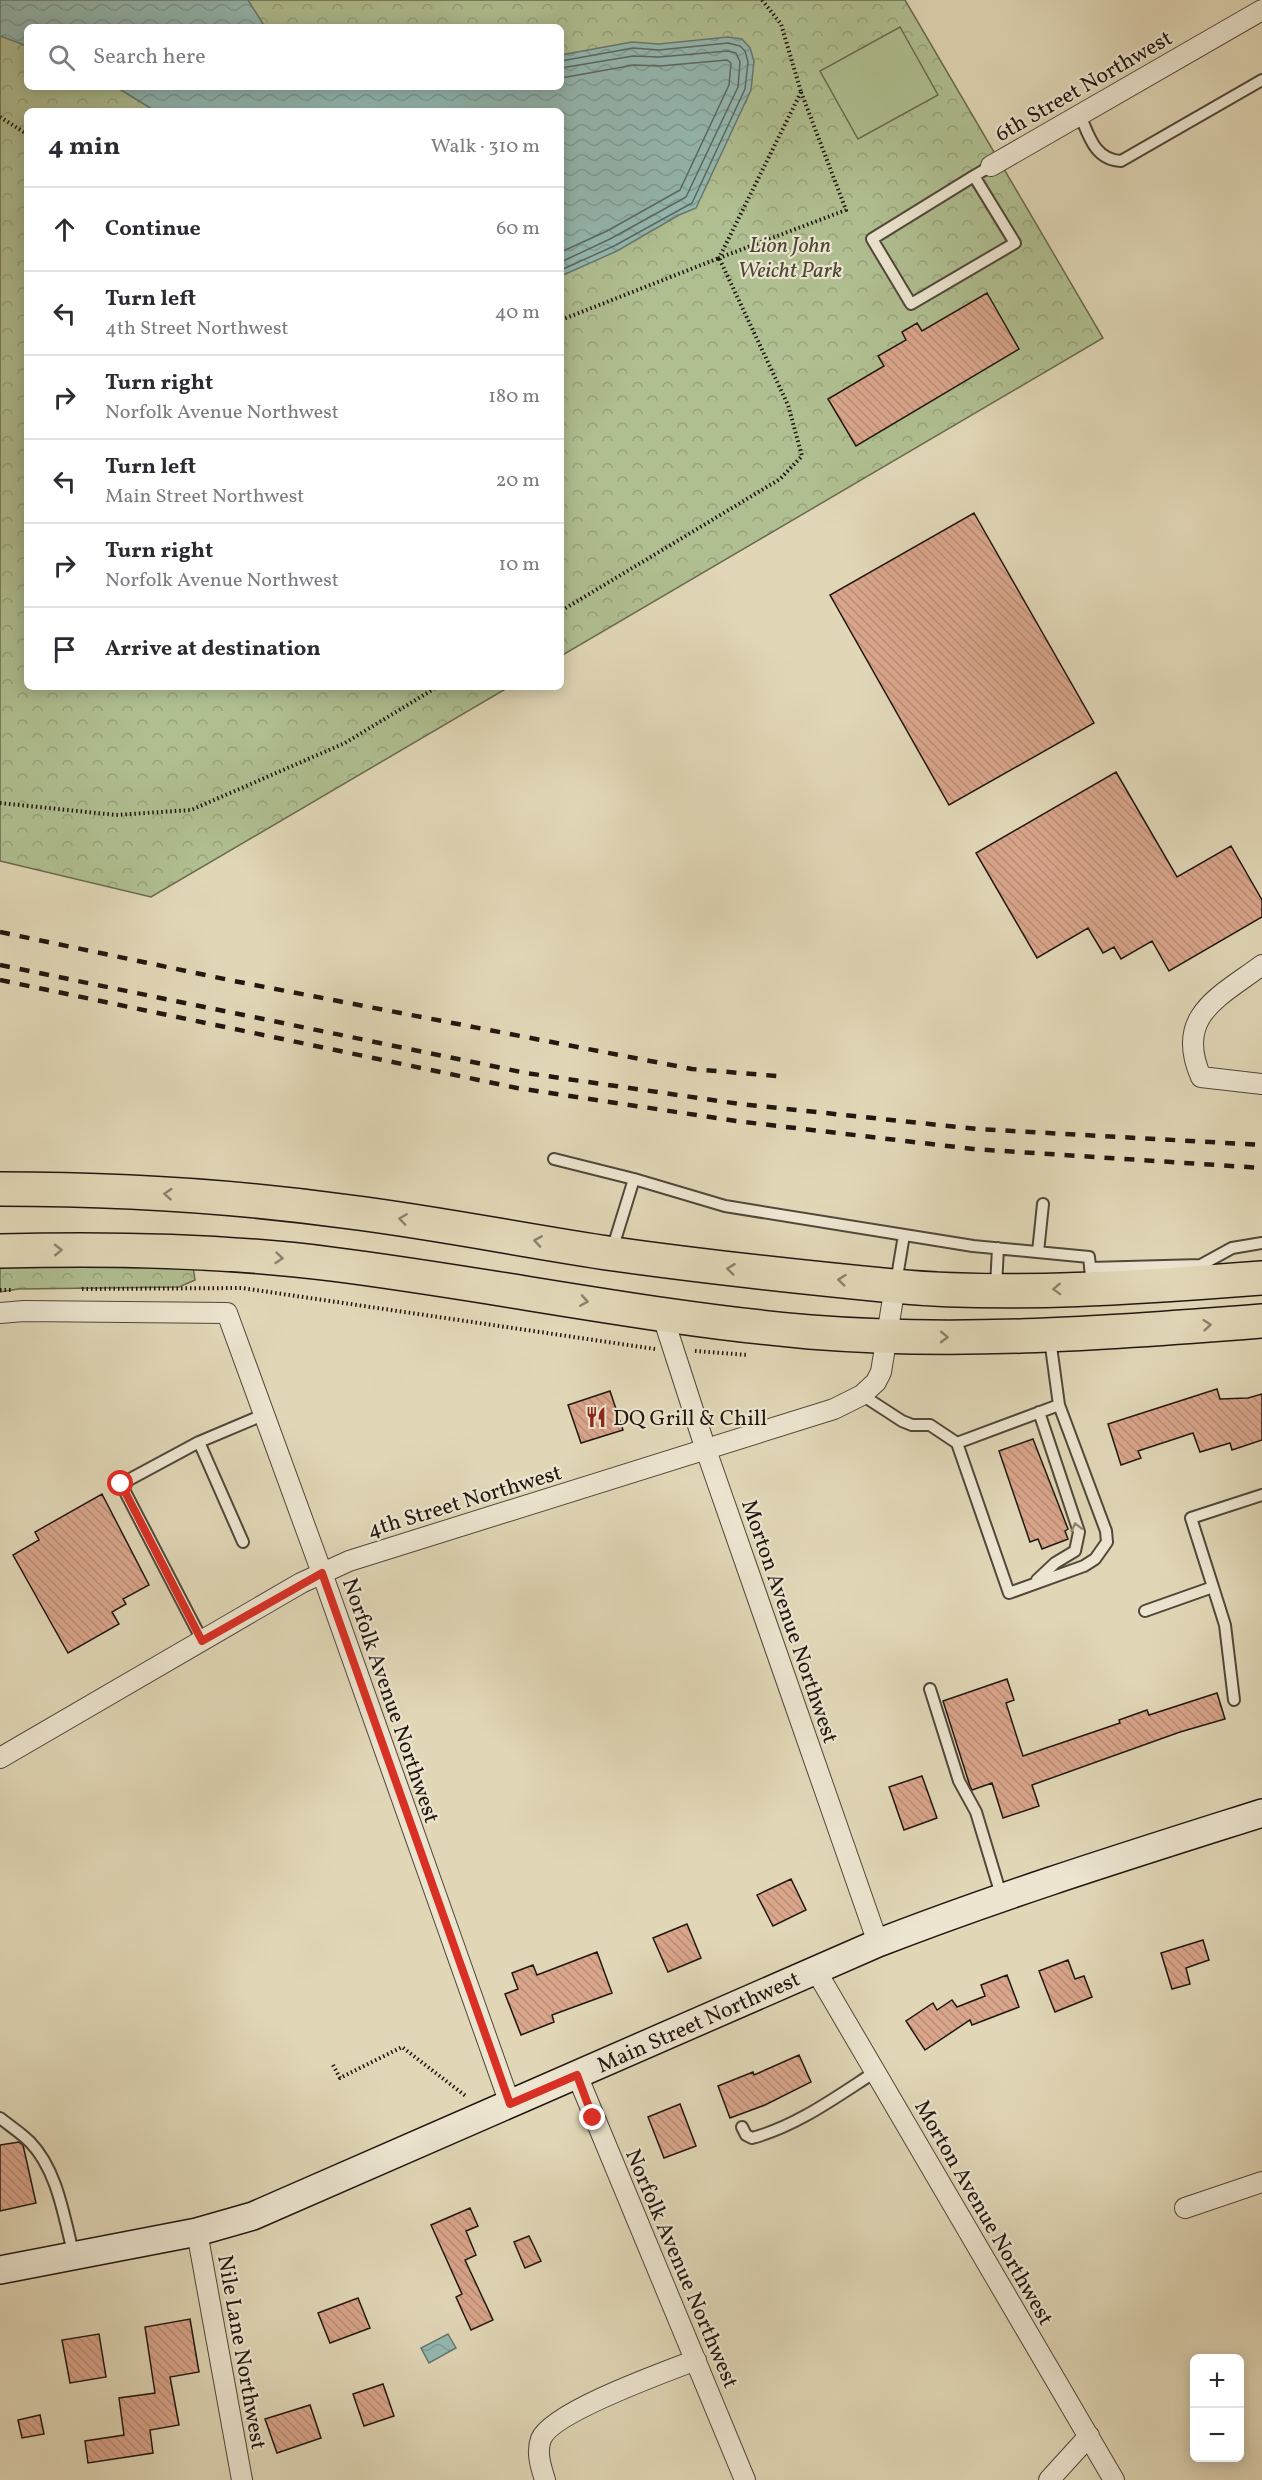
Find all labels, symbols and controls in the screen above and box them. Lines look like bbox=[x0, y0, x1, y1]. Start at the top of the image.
search box bbox=[24, 24, 564, 90]
street label: 6th Street Northwest bbox=[990, 24, 1179, 151]
icon: search bbox=[45, 41, 78, 74]
text: Search here bbox=[93, 42, 206, 73]
text: 4 min bbox=[48, 129, 120, 165]
text: Walk · 310 m bbox=[431, 133, 540, 161]
icon: ahead bbox=[48, 213, 81, 246]
text: Continue bbox=[105, 214, 201, 245]
text: 60 m bbox=[496, 215, 540, 243]
park label: Lion John Weicht Park bbox=[738, 231, 842, 287]
text: Turn left bbox=[105, 284, 196, 315]
icon: left bbox=[48, 297, 81, 330]
text: 40 m bbox=[495, 299, 540, 327]
text: 4th Street Northwest bbox=[105, 315, 289, 343]
text: Turn right bbox=[105, 368, 213, 399]
icon: right bbox=[48, 381, 81, 414]
text: 180 m bbox=[488, 383, 540, 411]
text: Norfolk Avenue Northwest bbox=[105, 399, 339, 427]
text: Turn left bbox=[105, 452, 196, 483]
icon: left bbox=[48, 465, 81, 498]
text: 20 m bbox=[496, 467, 540, 495]
text: Main Street Northwest bbox=[105, 483, 304, 511]
text: Turn right bbox=[105, 536, 213, 567]
icon: right bbox=[48, 549, 81, 582]
text: 10 m bbox=[499, 551, 540, 579]
text: Norfolk Avenue Northwest bbox=[105, 567, 339, 595]
icon: arrive bbox=[48, 633, 81, 666]
text: Arrive at destination bbox=[105, 634, 321, 665]
one-way arrow bbox=[163, 1187, 172, 1200]
one-way arrow bbox=[398, 1214, 408, 1226]
one-way arrow bbox=[533, 1235, 543, 1248]
one-way arrow bbox=[54, 1243, 63, 1256]
one-way arrow bbox=[275, 1251, 284, 1264]
one-way arrow bbox=[726, 1263, 736, 1275]
one-way arrow bbox=[838, 1274, 847, 1287]
one-way arrow bbox=[1052, 1282, 1061, 1295]
one-way arrow bbox=[579, 1295, 588, 1307]
one-way arrow bbox=[1202, 1319, 1211, 1332]
one-way arrow bbox=[940, 1331, 949, 1343]
place label: DQ Grill & Chill bbox=[613, 1404, 767, 1435]
restaurant icon: DQ Grill & Chill bbox=[584, 1405, 608, 1429]
street label: 4th Street Northwest bbox=[364, 1458, 566, 1547]
route start bbox=[107, 1470, 133, 1496]
street label: Morton Avenue Northwest bbox=[732, 1496, 845, 1748]
one-way arrow bbox=[1071, 1522, 1084, 1532]
street label: Norfolk Avenue Northwest bbox=[333, 1574, 446, 1828]
street label: Main Street Northwest bbox=[593, 1964, 806, 2082]
street label: Morton Avenue Northwest bbox=[905, 2095, 1060, 2332]
route end bbox=[579, 2104, 605, 2130]
street label: Norfolk Avenue Northwest bbox=[616, 2145, 745, 2394]
street label: Nile Lane Northwest bbox=[208, 2253, 273, 2452]
map controls bbox=[1190, 2354, 1244, 2462]
button: + bbox=[1190, 2354, 1244, 2408]
button: − bbox=[1190, 2408, 1244, 2462]

